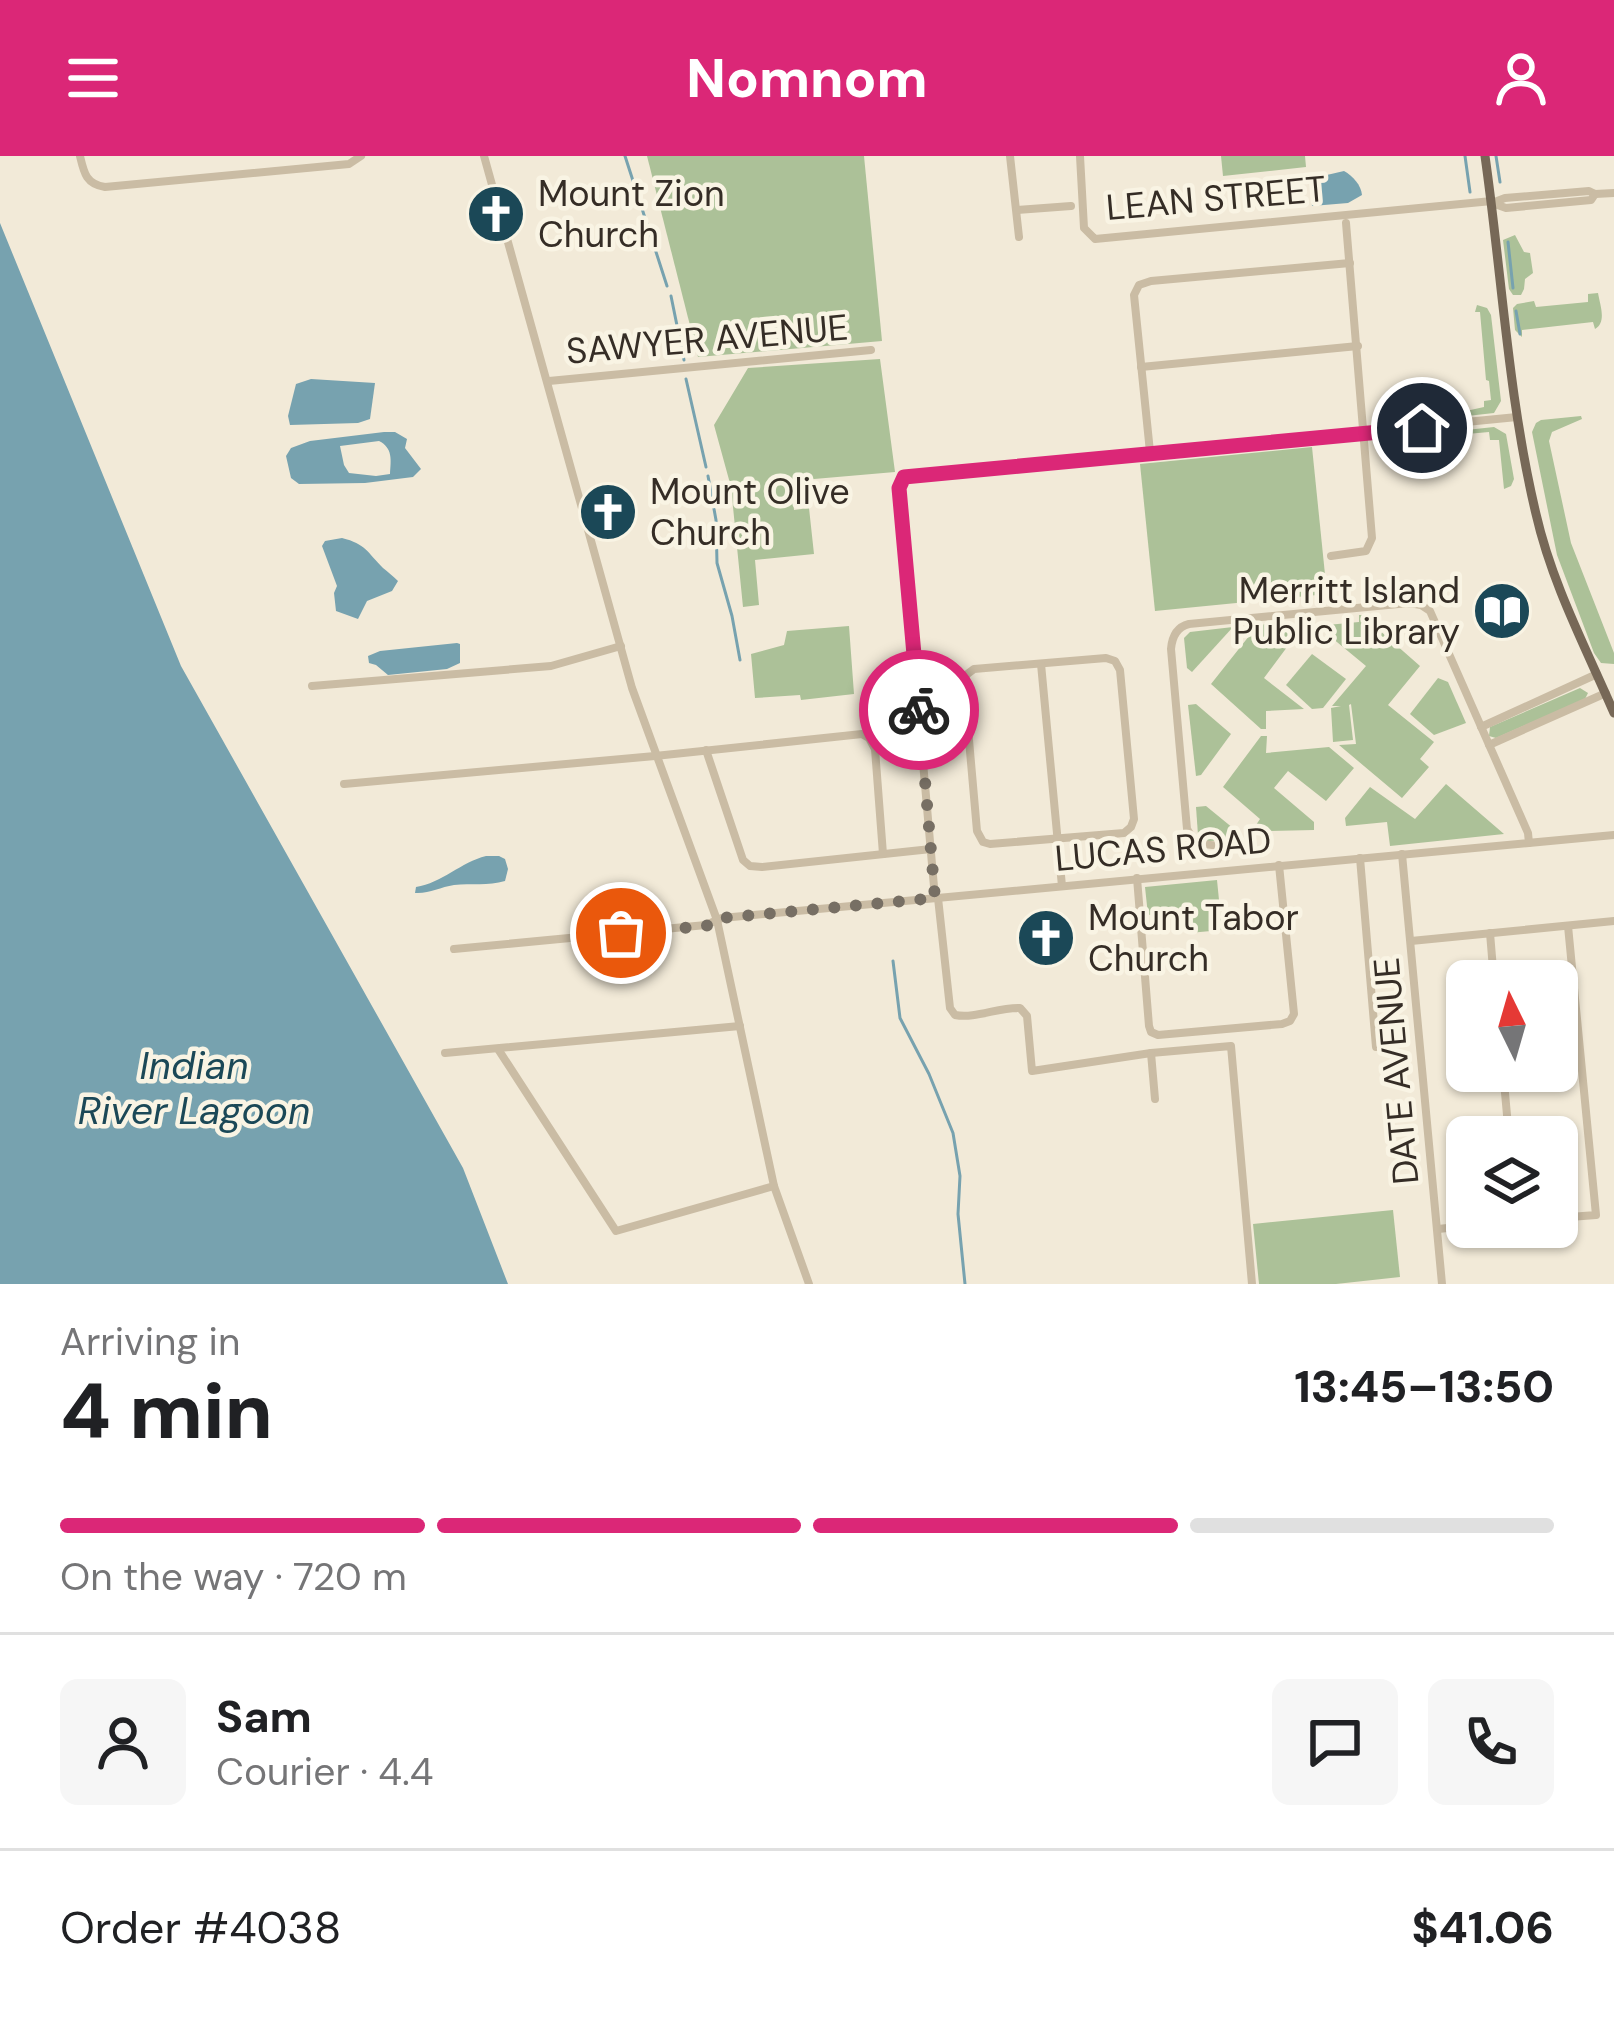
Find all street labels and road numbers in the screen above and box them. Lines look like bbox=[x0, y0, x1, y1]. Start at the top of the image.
street label: LEAN STREET bbox=[1104, 165, 1328, 231]
street label: SAWYER AVENUE bbox=[564, 303, 850, 375]
street label: LUCAS ROAD bbox=[1053, 816, 1273, 882]
street label: DATE AVENUE bbox=[1363, 955, 1429, 1187]

